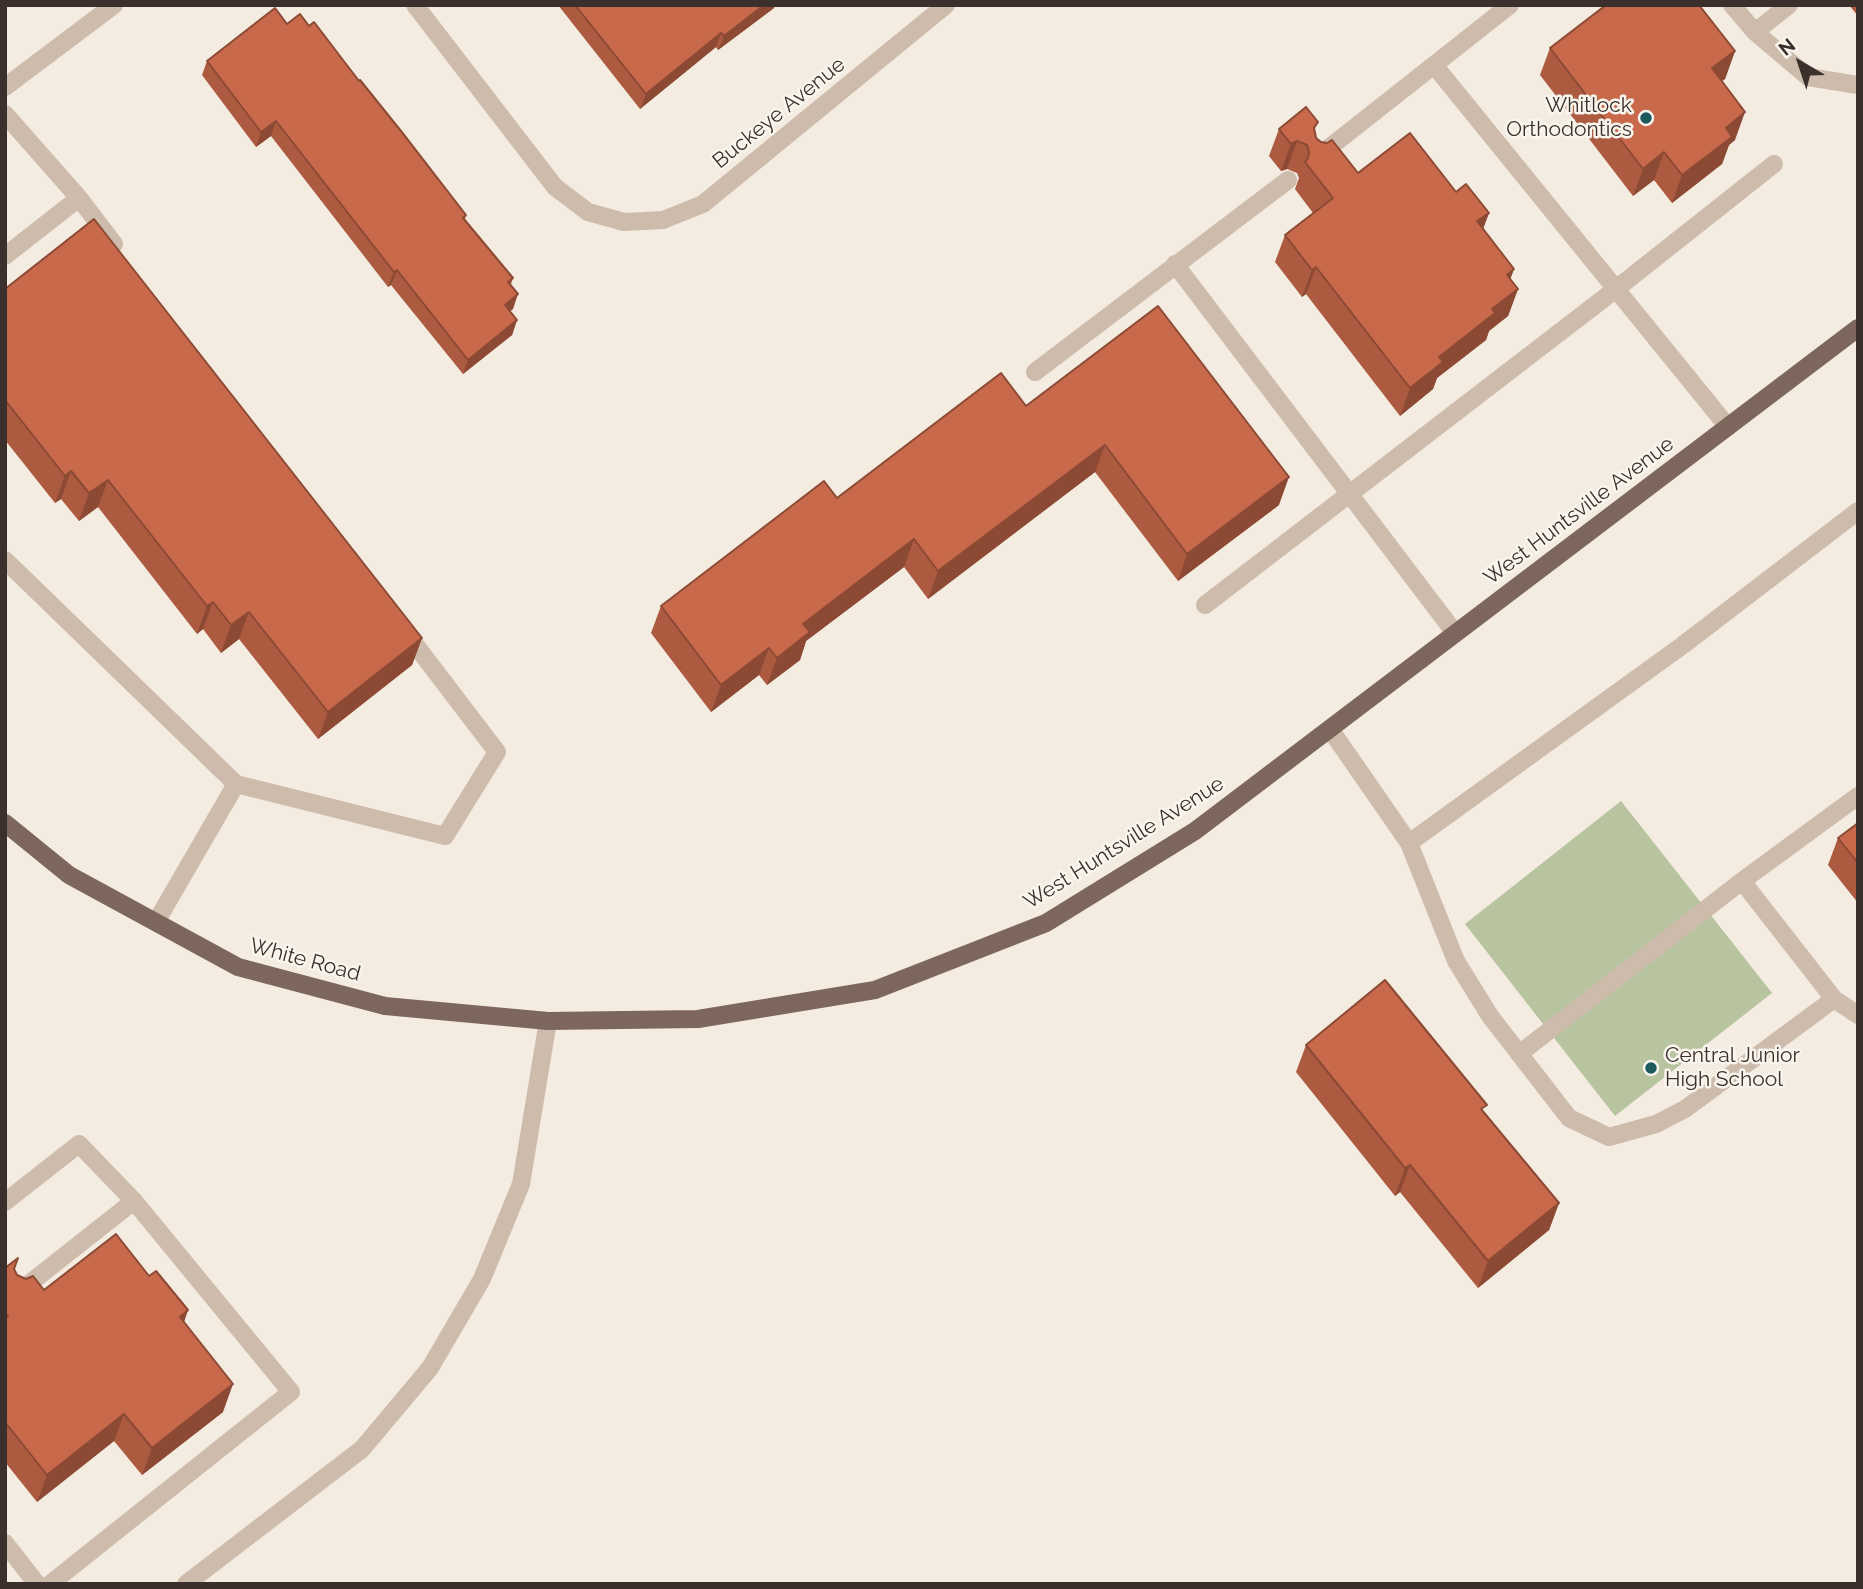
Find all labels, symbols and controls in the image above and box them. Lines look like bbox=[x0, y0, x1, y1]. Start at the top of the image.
north arrow bbox=[1765, 28, 1835, 98]
text: N bbox=[1774, 34, 1799, 60]
street label: Buckeye Avenue bbox=[708, 52, 850, 174]
place label: Whitlock Orthodontics bbox=[1506, 93, 1632, 143]
marker: Whitlock Orthodontics bbox=[1638, 110, 1654, 126]
street label: West Huntsville Avenue bbox=[1479, 431, 1679, 591]
street label: West Huntsville Avenue bbox=[1019, 771, 1229, 915]
street label: White Road bbox=[247, 933, 363, 987]
place label: Central Junior High School bbox=[1665, 1043, 1800, 1093]
marker: Central Junior High School bbox=[1643, 1060, 1659, 1076]

